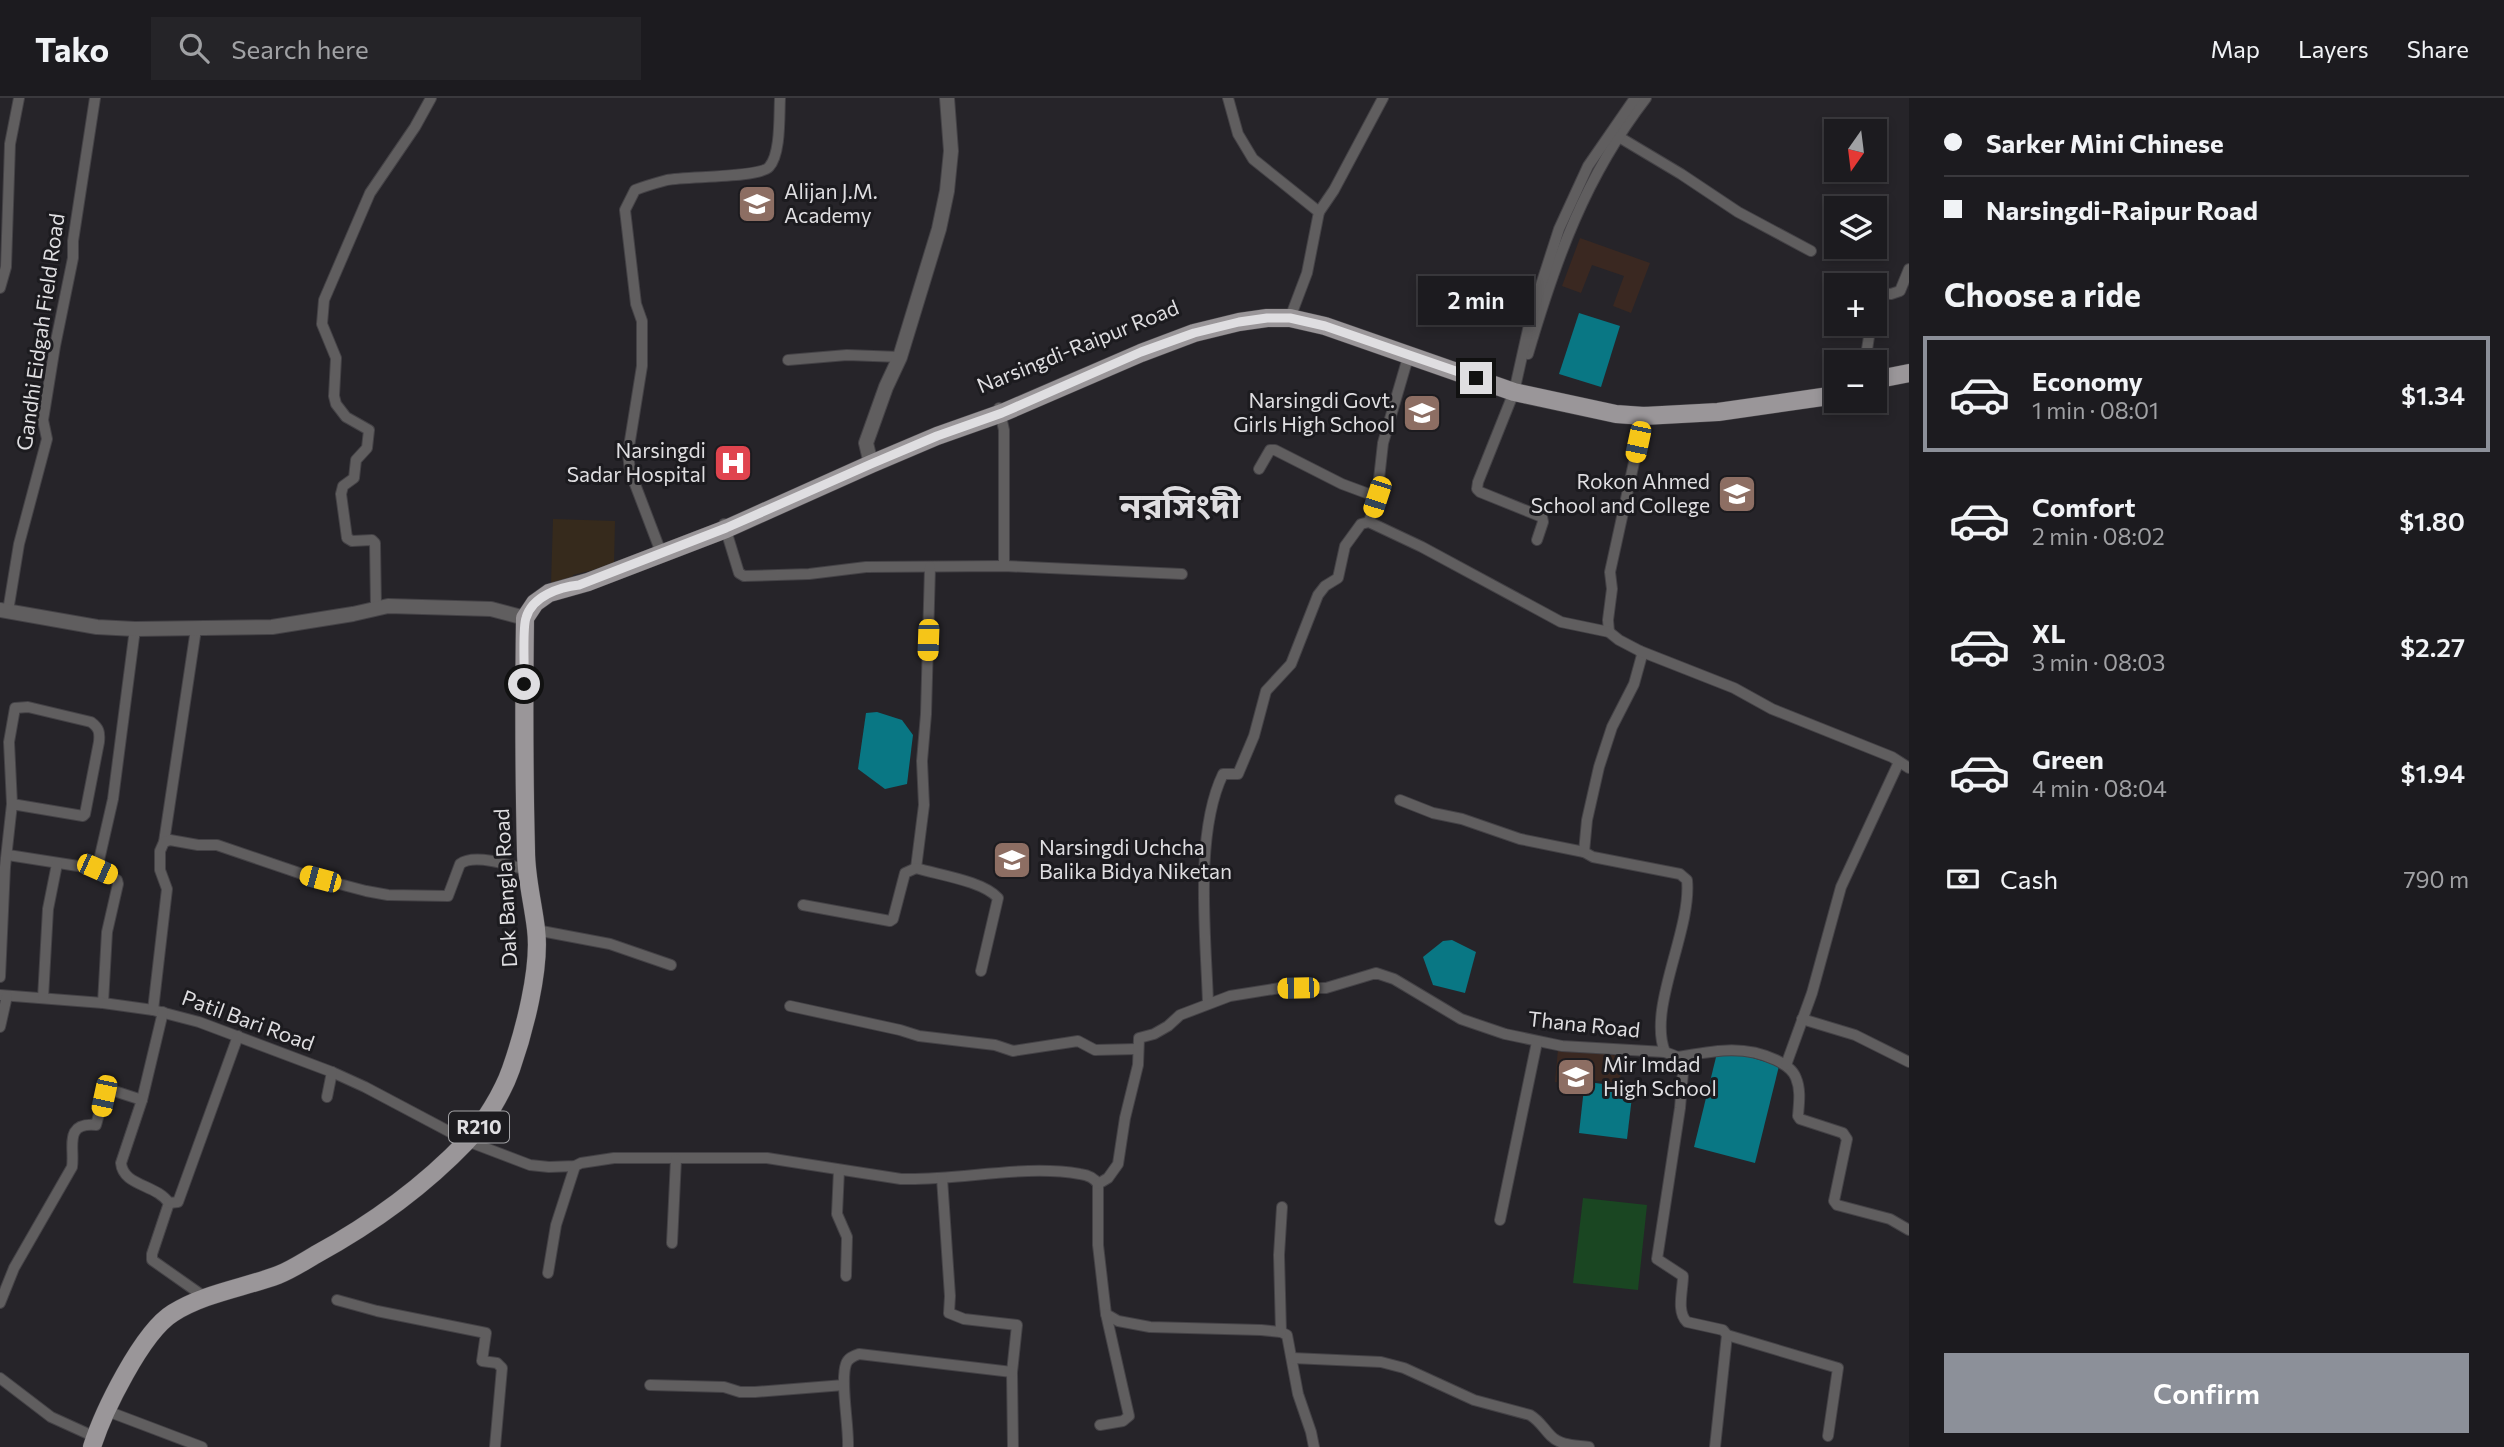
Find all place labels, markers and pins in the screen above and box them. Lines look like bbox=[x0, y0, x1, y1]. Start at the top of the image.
place label: Alijan J.M. Academy bbox=[784, 178, 878, 227]
school or university icon: Alijan J.M. Academy bbox=[736, 183, 778, 225]
place label: Narsingdi Govt. Girls High School bbox=[1233, 387, 1395, 436]
school or university icon: Narsingdi Govt. Girls High School bbox=[1401, 392, 1443, 434]
place label: Narsingdi Sadar Hospital bbox=[567, 437, 706, 486]
hospital icon: Narsingdi Sadar Hospital bbox=[712, 442, 754, 484]
place label: Rokon Ahmed School and College bbox=[1531, 468, 1710, 517]
school or university icon: Rokon Ahmed School and College bbox=[1716, 473, 1758, 515]
place label: Narsingdi Uchcha Balika Bidya Niketan bbox=[1039, 834, 1232, 883]
school or university icon: Narsingdi Uchcha Balika Bidya Niketan bbox=[991, 839, 1033, 881]
place label: Mir Imdad High School bbox=[1603, 1051, 1717, 1100]
school or university icon: Mir Imdad High School bbox=[1555, 1056, 1597, 1098]

